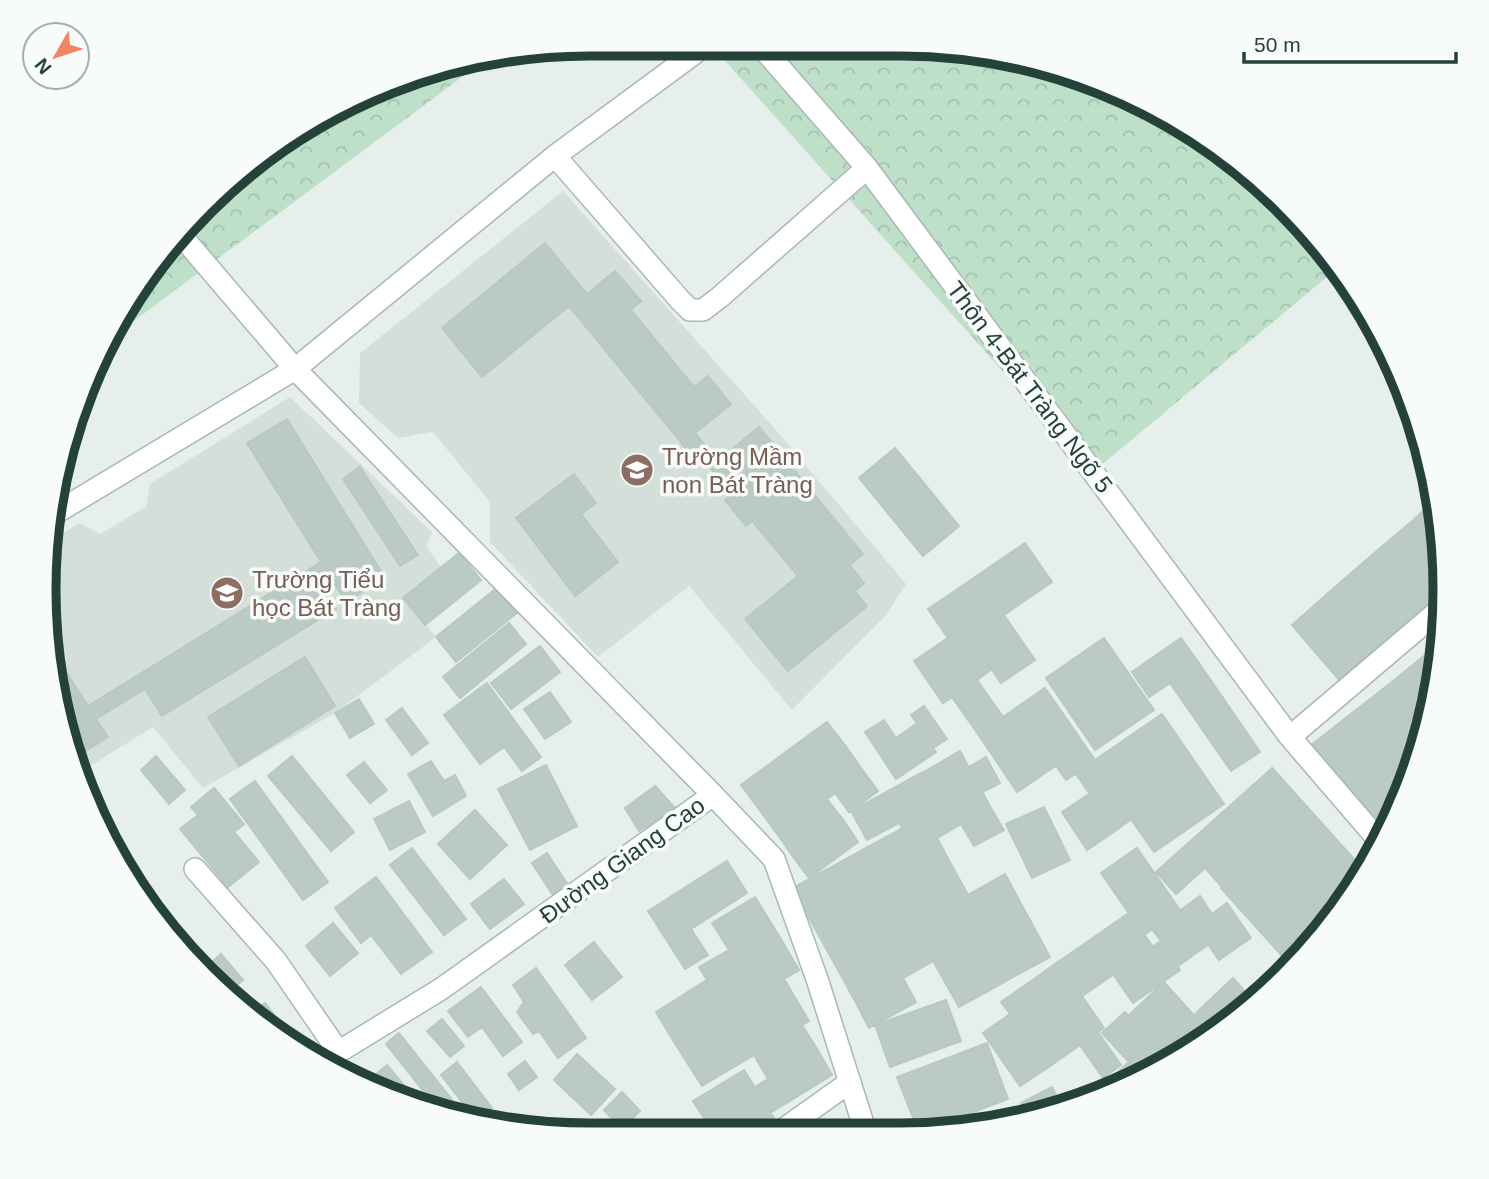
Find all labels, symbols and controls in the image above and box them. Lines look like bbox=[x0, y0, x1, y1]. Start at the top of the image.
north arrow bbox=[21, 21, 91, 91]
scale bar bbox=[1244, 21, 1456, 65]
text: 50 m bbox=[1254, 33, 1301, 56]
text: N bbox=[31, 54, 56, 78]
street label: Thôn 4-Bát Tràng Ngõ 5 bbox=[942, 276, 1118, 498]
place label: Trường Mầm non Bát Tràng bbox=[662, 443, 813, 498]
school or university icon: Trường Mầm non Bát Tràng bbox=[618, 451, 656, 489]
place label: Trường Tiểu học Bát Tràng bbox=[252, 566, 401, 621]
school or university icon: Trường Tiểu học Bát Tràng bbox=[208, 574, 246, 612]
street label: Đường Giang Cao bbox=[534, 791, 710, 929]

